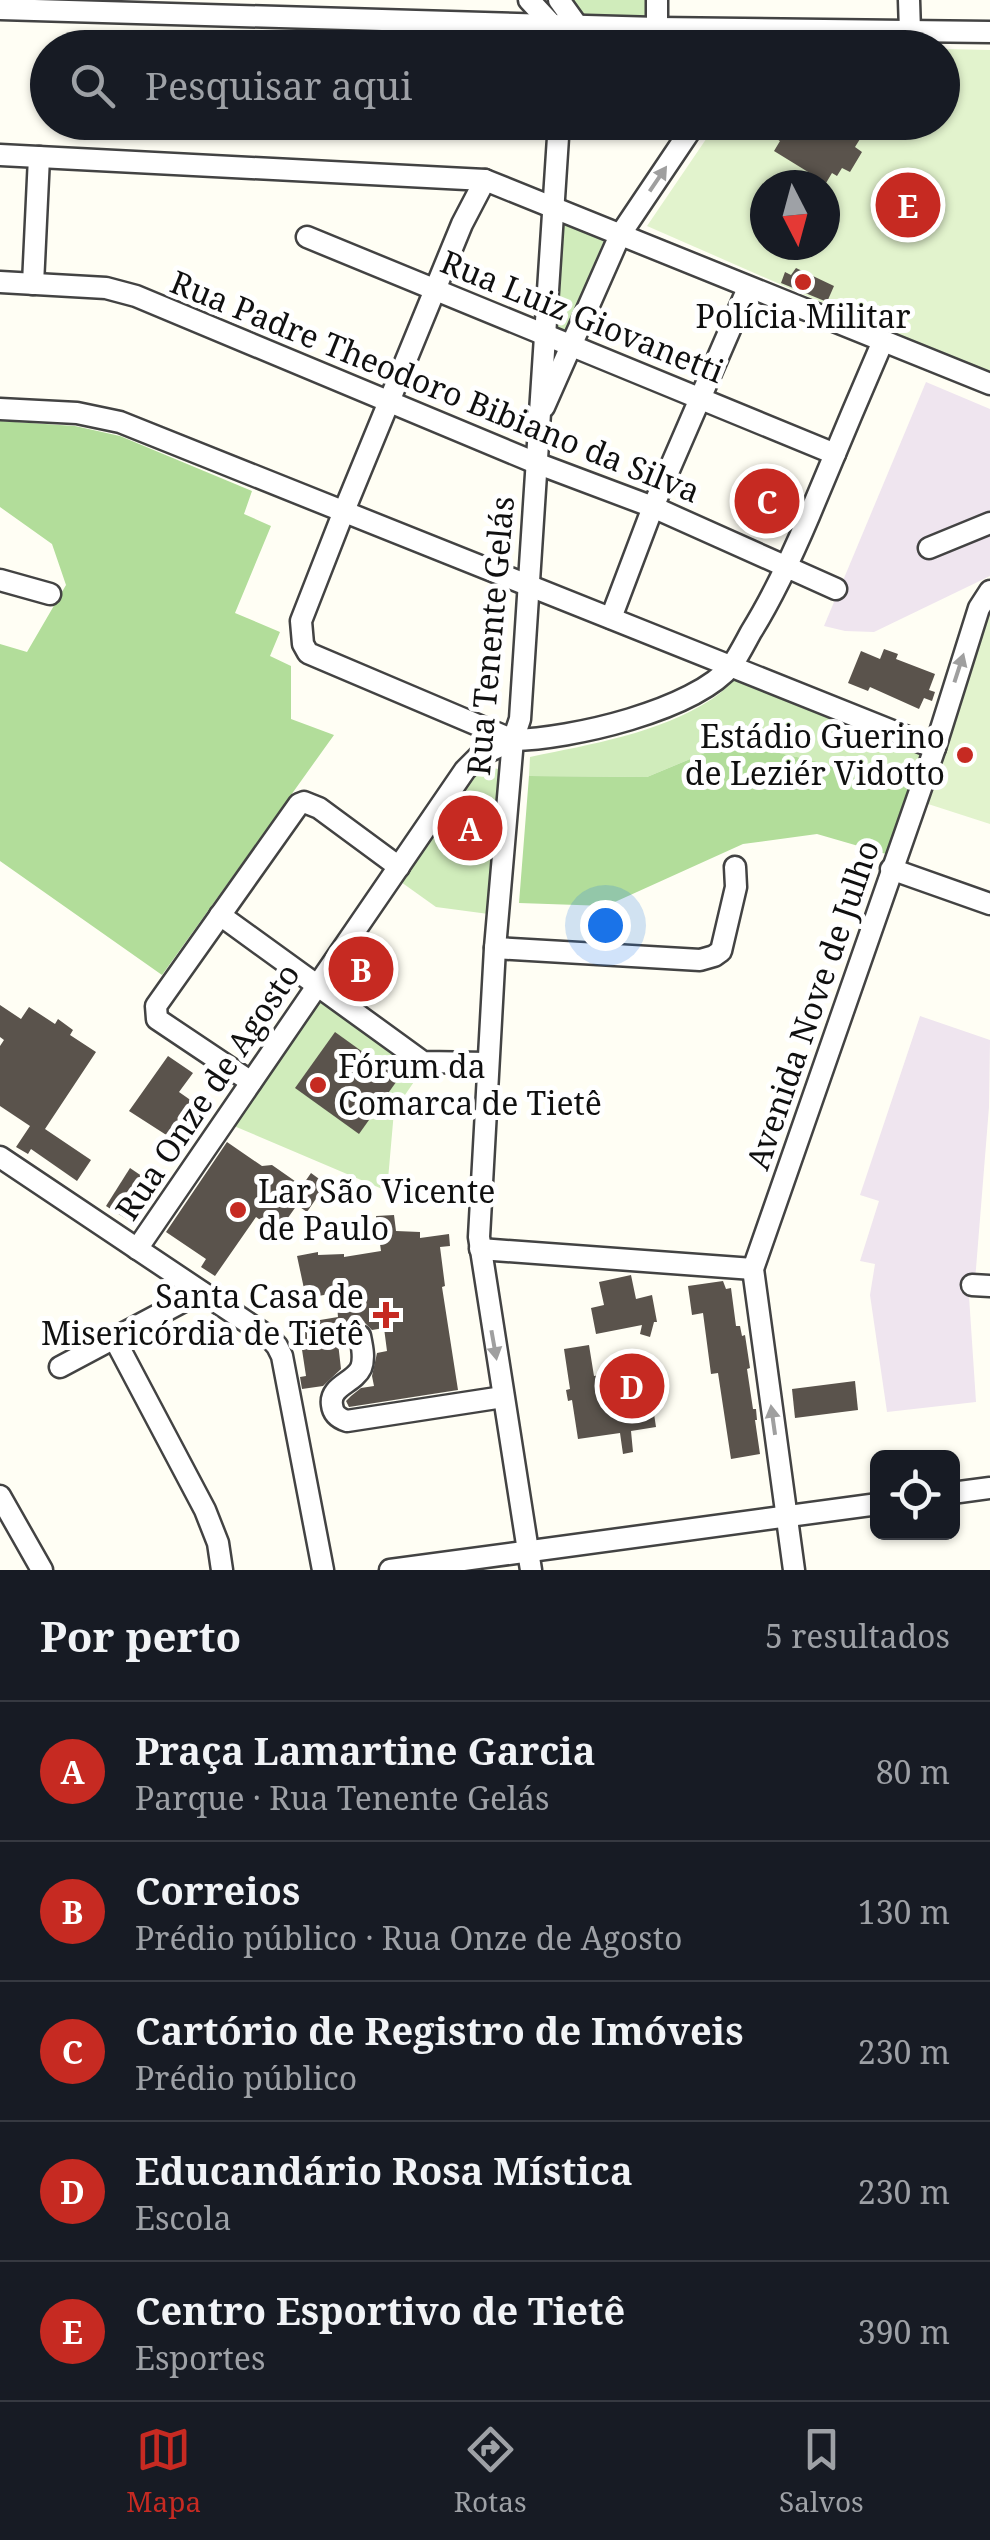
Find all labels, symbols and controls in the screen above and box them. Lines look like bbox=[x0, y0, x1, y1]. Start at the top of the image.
search box bbox=[30, 30, 960, 140]
icon: search bbox=[65, 58, 120, 113]
text: Pesquisar aqui bbox=[145, 59, 412, 111]
one-way arrow bbox=[648, 165, 667, 192]
pin: E bbox=[876, 168, 940, 242]
north arrow bbox=[750, 170, 840, 260]
street label: Rua Luiz Giovanetti bbox=[435, 239, 730, 392]
street label: Rua Padre Theodoro Bibiano da Silva bbox=[165, 259, 707, 512]
marker: Polícia Militar bbox=[792, 271, 814, 293]
place label: Polícia Militar bbox=[695, 294, 911, 337]
pin: C bbox=[734, 464, 800, 538]
street label: Rua Tenente Gelás bbox=[456, 494, 523, 777]
one-way arrow bbox=[952, 653, 967, 683]
place label: Estádio Guerino de Leziér Vidotto bbox=[685, 714, 945, 794]
marker: Estádio Guerino de Leziér Vidotto bbox=[954, 744, 976, 766]
pin: A bbox=[438, 790, 502, 866]
street label: Avenida Nove de Julho bbox=[735, 834, 888, 1175]
your location bbox=[580, 900, 631, 951]
pin: B bbox=[328, 932, 394, 1006]
street label: Rua Onze de Agosto bbox=[105, 954, 309, 1228]
place label: Fórum da Comarca de Tietê bbox=[338, 1044, 602, 1124]
marker: Fórum da Comarca de Tietê bbox=[307, 1074, 329, 1096]
place label: Lar São Vicente de Paulo bbox=[258, 1169, 495, 1249]
marker: Lar São Vicente de Paulo bbox=[227, 1199, 249, 1221]
place label: Santa Casa de Misericórdia de Tietê bbox=[41, 1274, 364, 1354]
marker: Santa Casa de Misericórdia de Tietê bbox=[373, 1302, 399, 1328]
one-way arrow bbox=[487, 1330, 502, 1361]
pin: D bbox=[600, 1348, 664, 1424]
one-way arrow bbox=[764, 1404, 780, 1435]
map controls bbox=[870, 1450, 960, 1540]
button: locate bbox=[870, 1450, 960, 1540]
text: Por perto bbox=[40, 1607, 241, 1664]
text: 5 resultados bbox=[765, 1614, 950, 1657]
text: Praça Lamartine Garcia bbox=[135, 1724, 596, 1776]
text: A bbox=[60, 1750, 85, 1793]
text: 80 m bbox=[876, 1750, 950, 1793]
text: Parque · Rua Tenente Gelás bbox=[135, 1776, 549, 1819]
text: Correios bbox=[135, 1864, 300, 1916]
text: B bbox=[62, 1890, 83, 1933]
text: 130 m bbox=[858, 1890, 950, 1933]
text: Prédio público · Rua Onze de Agosto bbox=[135, 1916, 683, 1959]
text: Cartório de Registro de Imóveis bbox=[135, 2004, 744, 2056]
text: C bbox=[62, 2030, 83, 2073]
text: 230 m bbox=[858, 2030, 950, 2073]
text: Prédio público bbox=[135, 2056, 357, 2099]
text: Educandário Rosa Mística bbox=[135, 2144, 633, 2196]
text: D bbox=[60, 2170, 85, 2213]
text: 230 m bbox=[858, 2170, 950, 2213]
text: Escola bbox=[135, 2196, 232, 2239]
text: Centro Esportivo de Tietê bbox=[135, 2284, 625, 2336]
text: E bbox=[62, 2310, 83, 2353]
text: 390 m bbox=[858, 2310, 950, 2353]
text: Esportes bbox=[135, 2336, 265, 2379]
tab: Mapa bbox=[126, 2422, 201, 2520]
tab: Rotas bbox=[454, 2422, 527, 2520]
tab: Salvos bbox=[779, 2422, 864, 2520]

